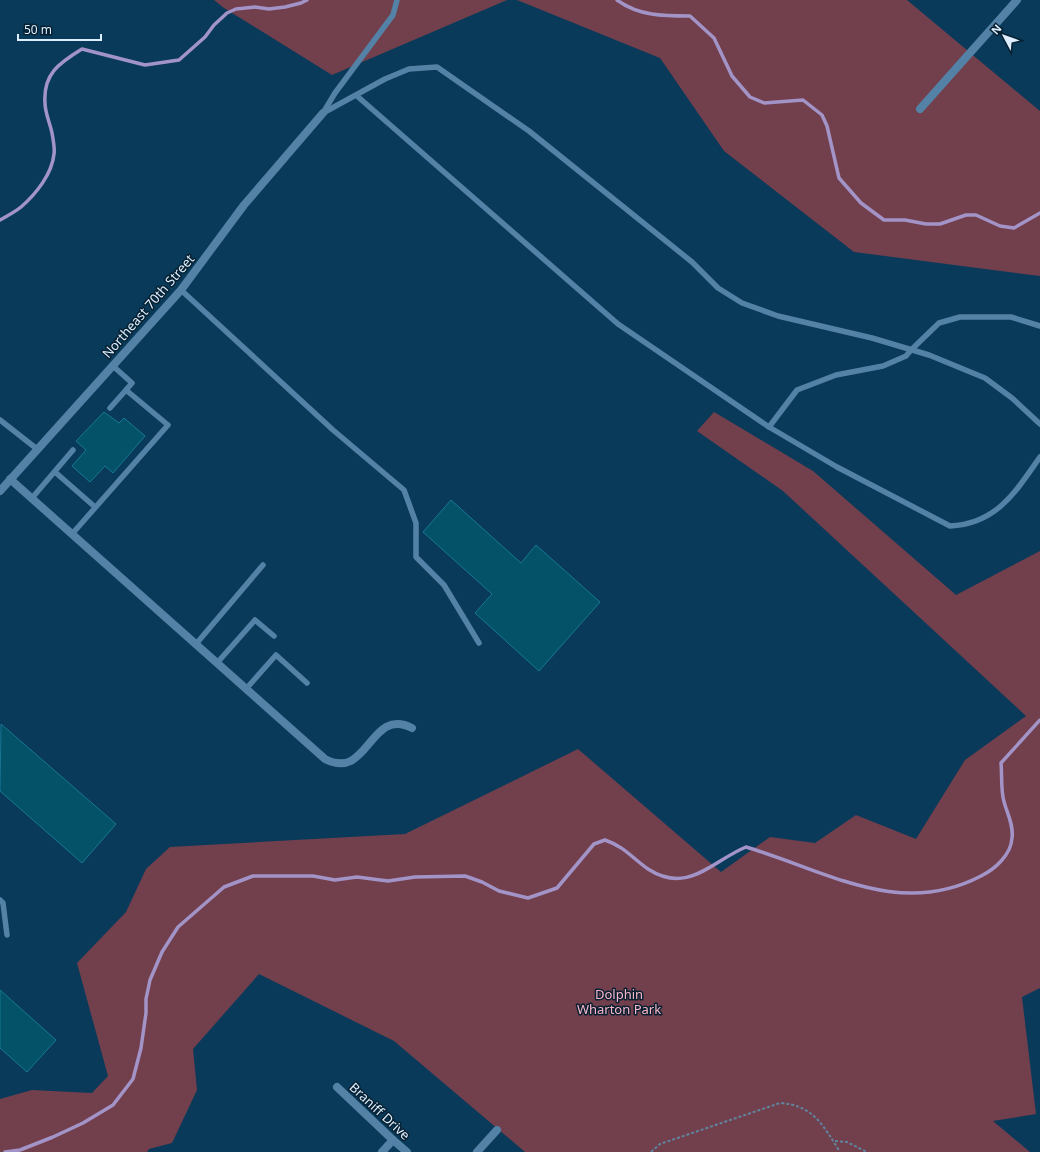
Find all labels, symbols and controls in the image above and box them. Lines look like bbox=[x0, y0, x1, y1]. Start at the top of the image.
scale bar bbox=[18, 16, 101, 42]
north arrow bbox=[984, 16, 1024, 56]
text: 50 m bbox=[24, 21, 52, 38]
text: N bbox=[987, 21, 1005, 37]
street label: Northeast 70th Street bbox=[98, 250, 198, 362]
park label: Dolphin Wharton Park bbox=[577, 985, 661, 1018]
street label: Braniff Drive bbox=[346, 1078, 414, 1144]

